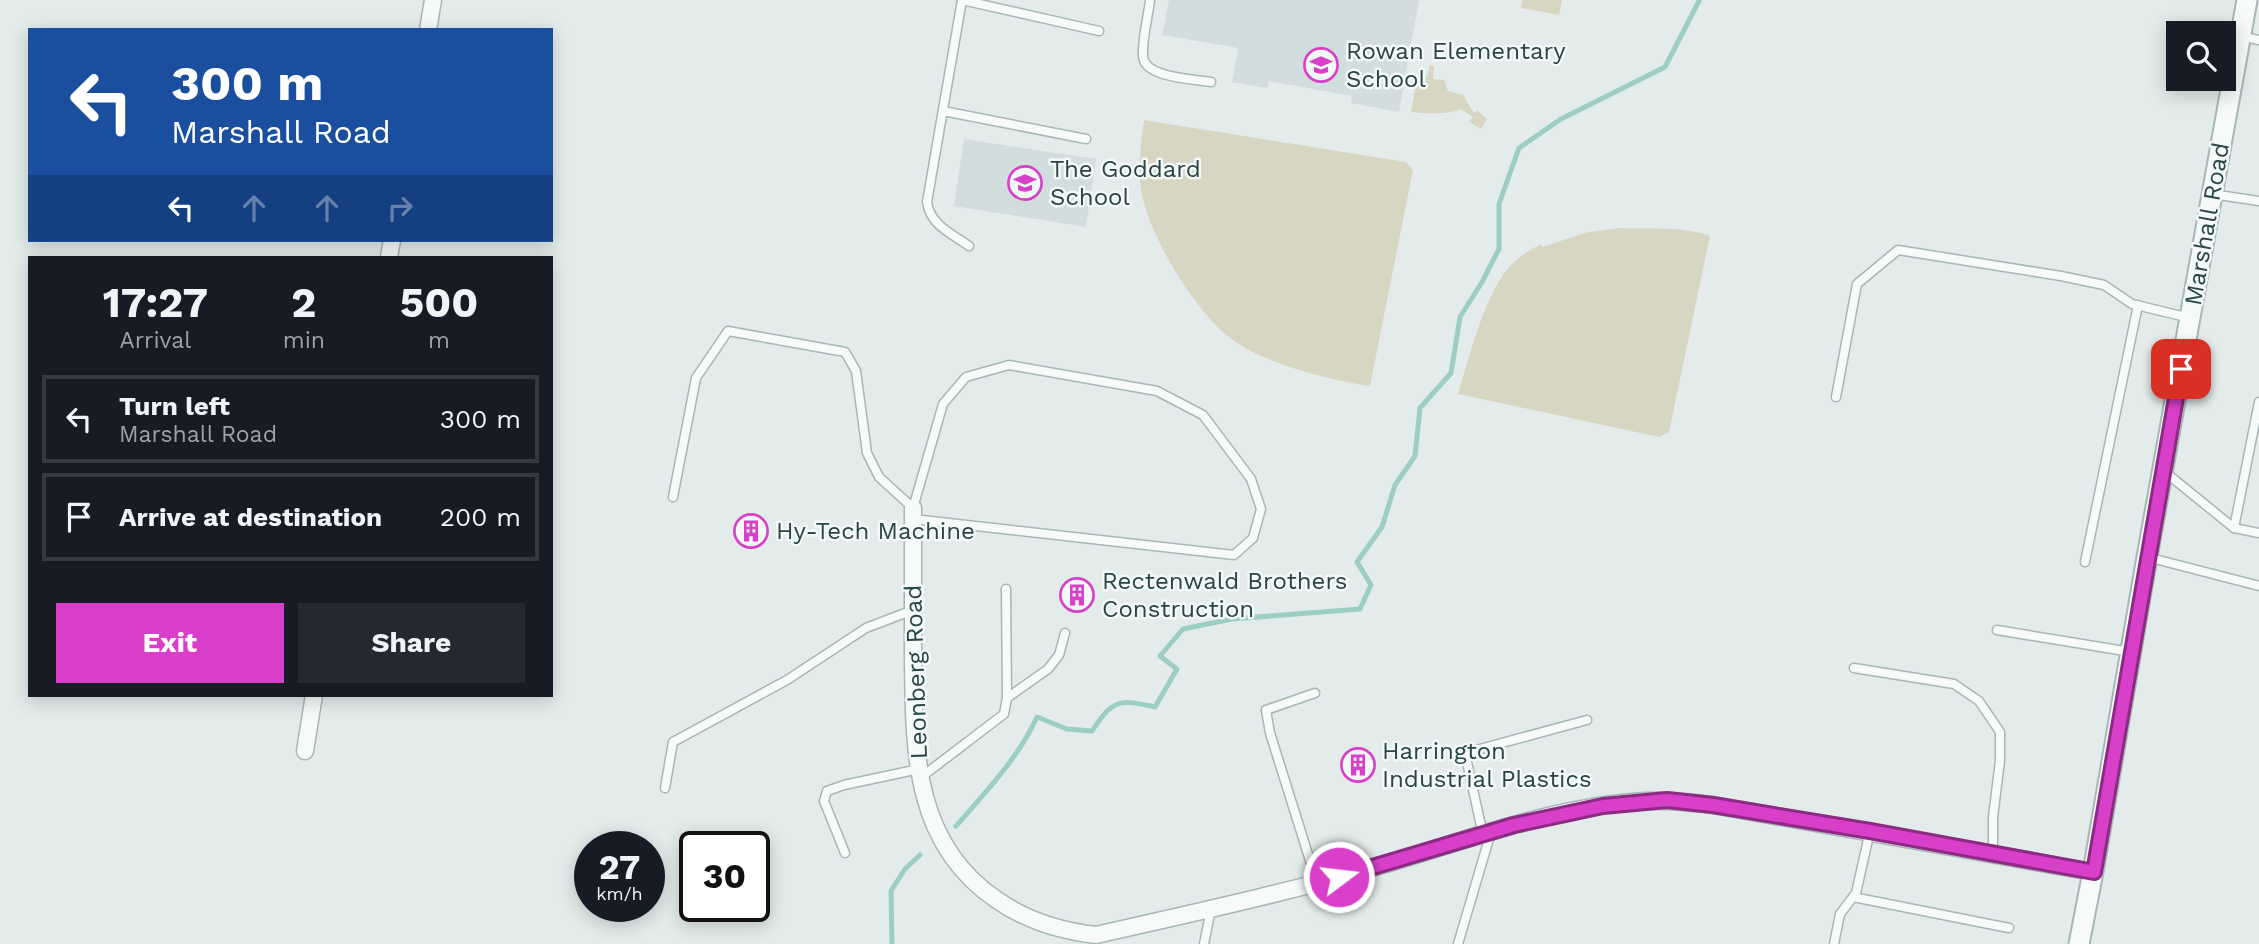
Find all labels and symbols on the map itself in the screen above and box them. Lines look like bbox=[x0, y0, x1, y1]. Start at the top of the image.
place label: Rowan Elementary School bbox=[1346, 37, 1566, 93]
school or university icon: Rowan Elementary School bbox=[1302, 46, 1340, 84]
street label: Marshall Road bbox=[2179, 140, 2235, 308]
place label: The Goddard School bbox=[1050, 155, 1201, 211]
school or university icon: The Goddard School bbox=[1006, 164, 1044, 202]
pin bbox=[2151, 339, 2211, 399]
building icon: Hy-Tech Machine bbox=[732, 512, 770, 550]
place label: Hy-Tech Machine bbox=[776, 517, 975, 545]
place label: Rectenwald Brothers Construction bbox=[1102, 567, 1347, 623]
building icon: Rectenwald Brothers Construction bbox=[1058, 576, 1096, 614]
street label: Leonberg Road bbox=[899, 584, 933, 760]
place label: Harrington Industrial Plastics bbox=[1382, 737, 1592, 793]
building icon: Harrington Industrial Plastics bbox=[1339, 746, 1377, 784]
speed limit sign: 30 bbox=[679, 831, 770, 922]
position arrow bbox=[1302, 840, 1376, 914]

